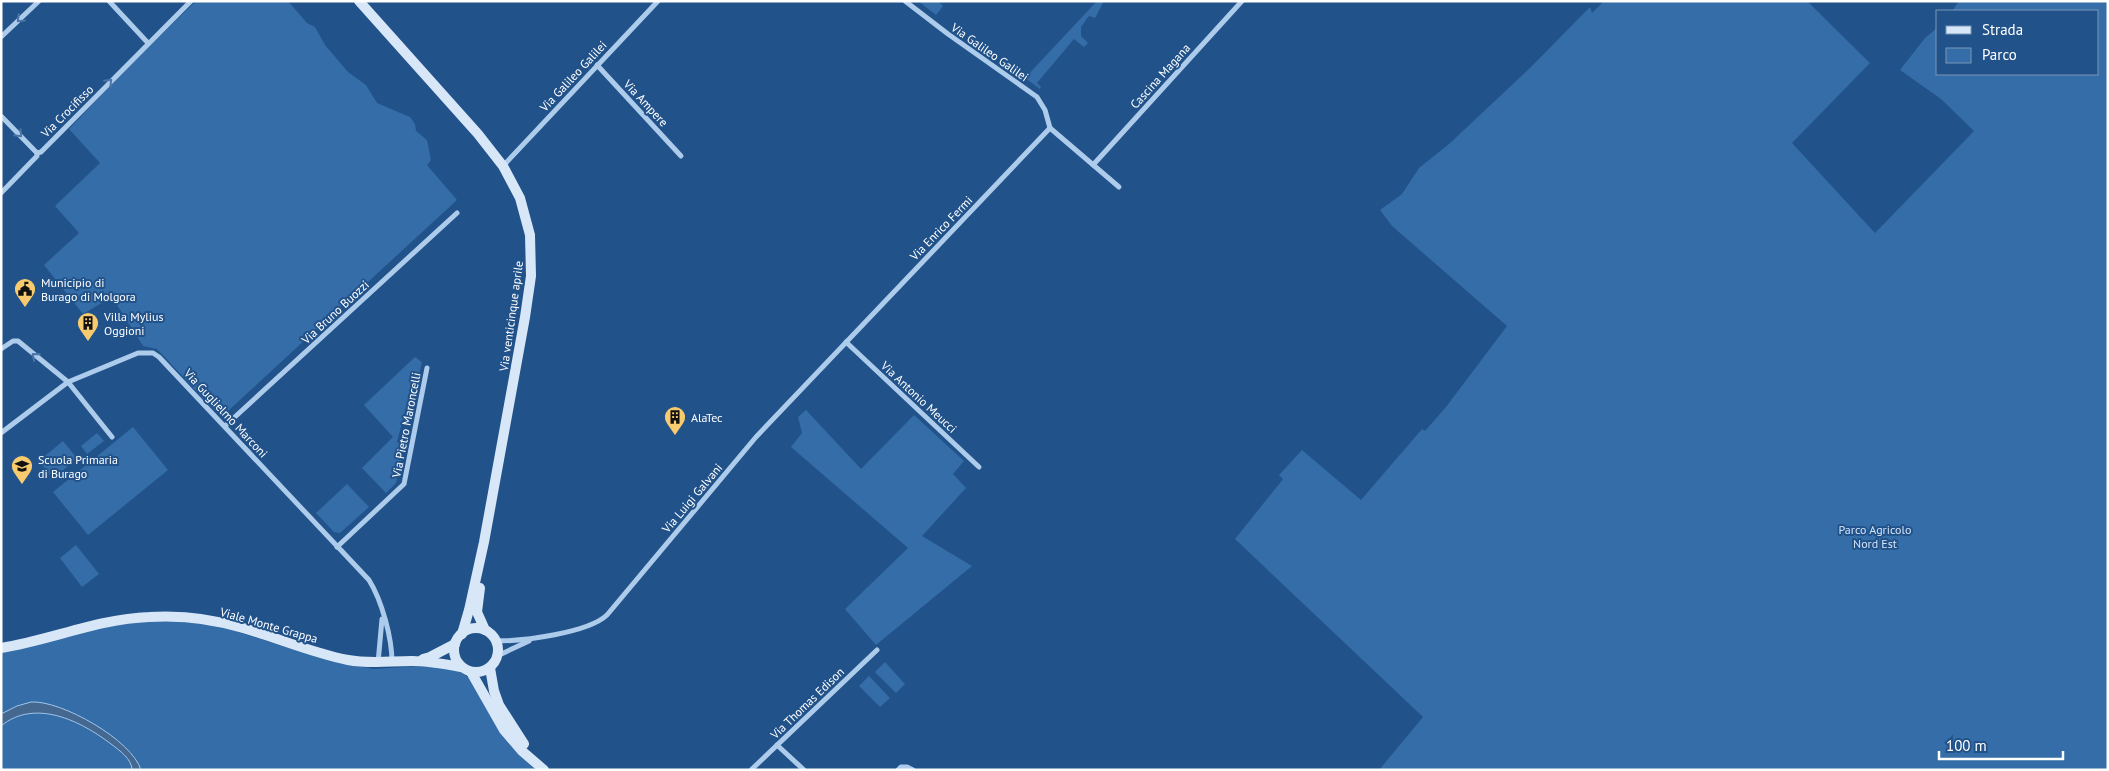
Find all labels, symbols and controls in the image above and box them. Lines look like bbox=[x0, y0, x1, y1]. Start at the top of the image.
legend bbox=[1936, 10, 2099, 75]
one-way arrow bbox=[17, 13, 26, 22]
street label: Via Galileo Galilei bbox=[948, 19, 1032, 84]
text: Strada bbox=[1982, 20, 2023, 39]
street label: Via Galileo Galilei bbox=[536, 38, 610, 115]
street label: Cascina Magana bbox=[1127, 40, 1193, 112]
text: Parco bbox=[1982, 45, 2017, 64]
street label: Via Ampere bbox=[620, 76, 671, 129]
one-way arrow bbox=[103, 79, 112, 88]
street label: Via Crocifisso bbox=[37, 82, 96, 141]
one-way arrow bbox=[13, 129, 22, 138]
street label: Via Enrico Fermi bbox=[906, 193, 975, 264]
street label: Via venticinque aprile bbox=[496, 260, 526, 373]
place label: Municipio di Burago di Molgora bbox=[41, 275, 136, 304]
public building icon: Municipio di Burago di Molgora bbox=[13, 277, 37, 308]
street label: Via Bruno Buozzi bbox=[297, 277, 372, 348]
place label: Villa Mylius Oggioni bbox=[103, 309, 164, 338]
building icon: Villa Mylius Oggioni bbox=[76, 311, 100, 342]
one-way arrow bbox=[32, 354, 41, 362]
street label: Via Antonio Meucci bbox=[877, 357, 960, 436]
street label: Via Guglielmo Marconi bbox=[180, 365, 271, 461]
street label: Via Pietro Maroncelli bbox=[388, 371, 424, 480]
building icon: AlaTec bbox=[663, 405, 687, 436]
place label: AlaTec bbox=[691, 410, 723, 425]
place label: Scuola Primaria di Burago bbox=[38, 452, 118, 481]
school or university icon: Scuola Primaria di Burago bbox=[10, 454, 34, 485]
street label: Via Luigi Galvani bbox=[658, 460, 725, 537]
park label: Parco Agricolo Nord Est bbox=[1839, 522, 1911, 551]
street label: Viale Monte Grappa bbox=[218, 604, 320, 646]
street label: Via Thomas Edison bbox=[766, 664, 847, 743]
scale bar bbox=[1939, 728, 2063, 760]
text: 100 m bbox=[1946, 736, 1987, 755]

